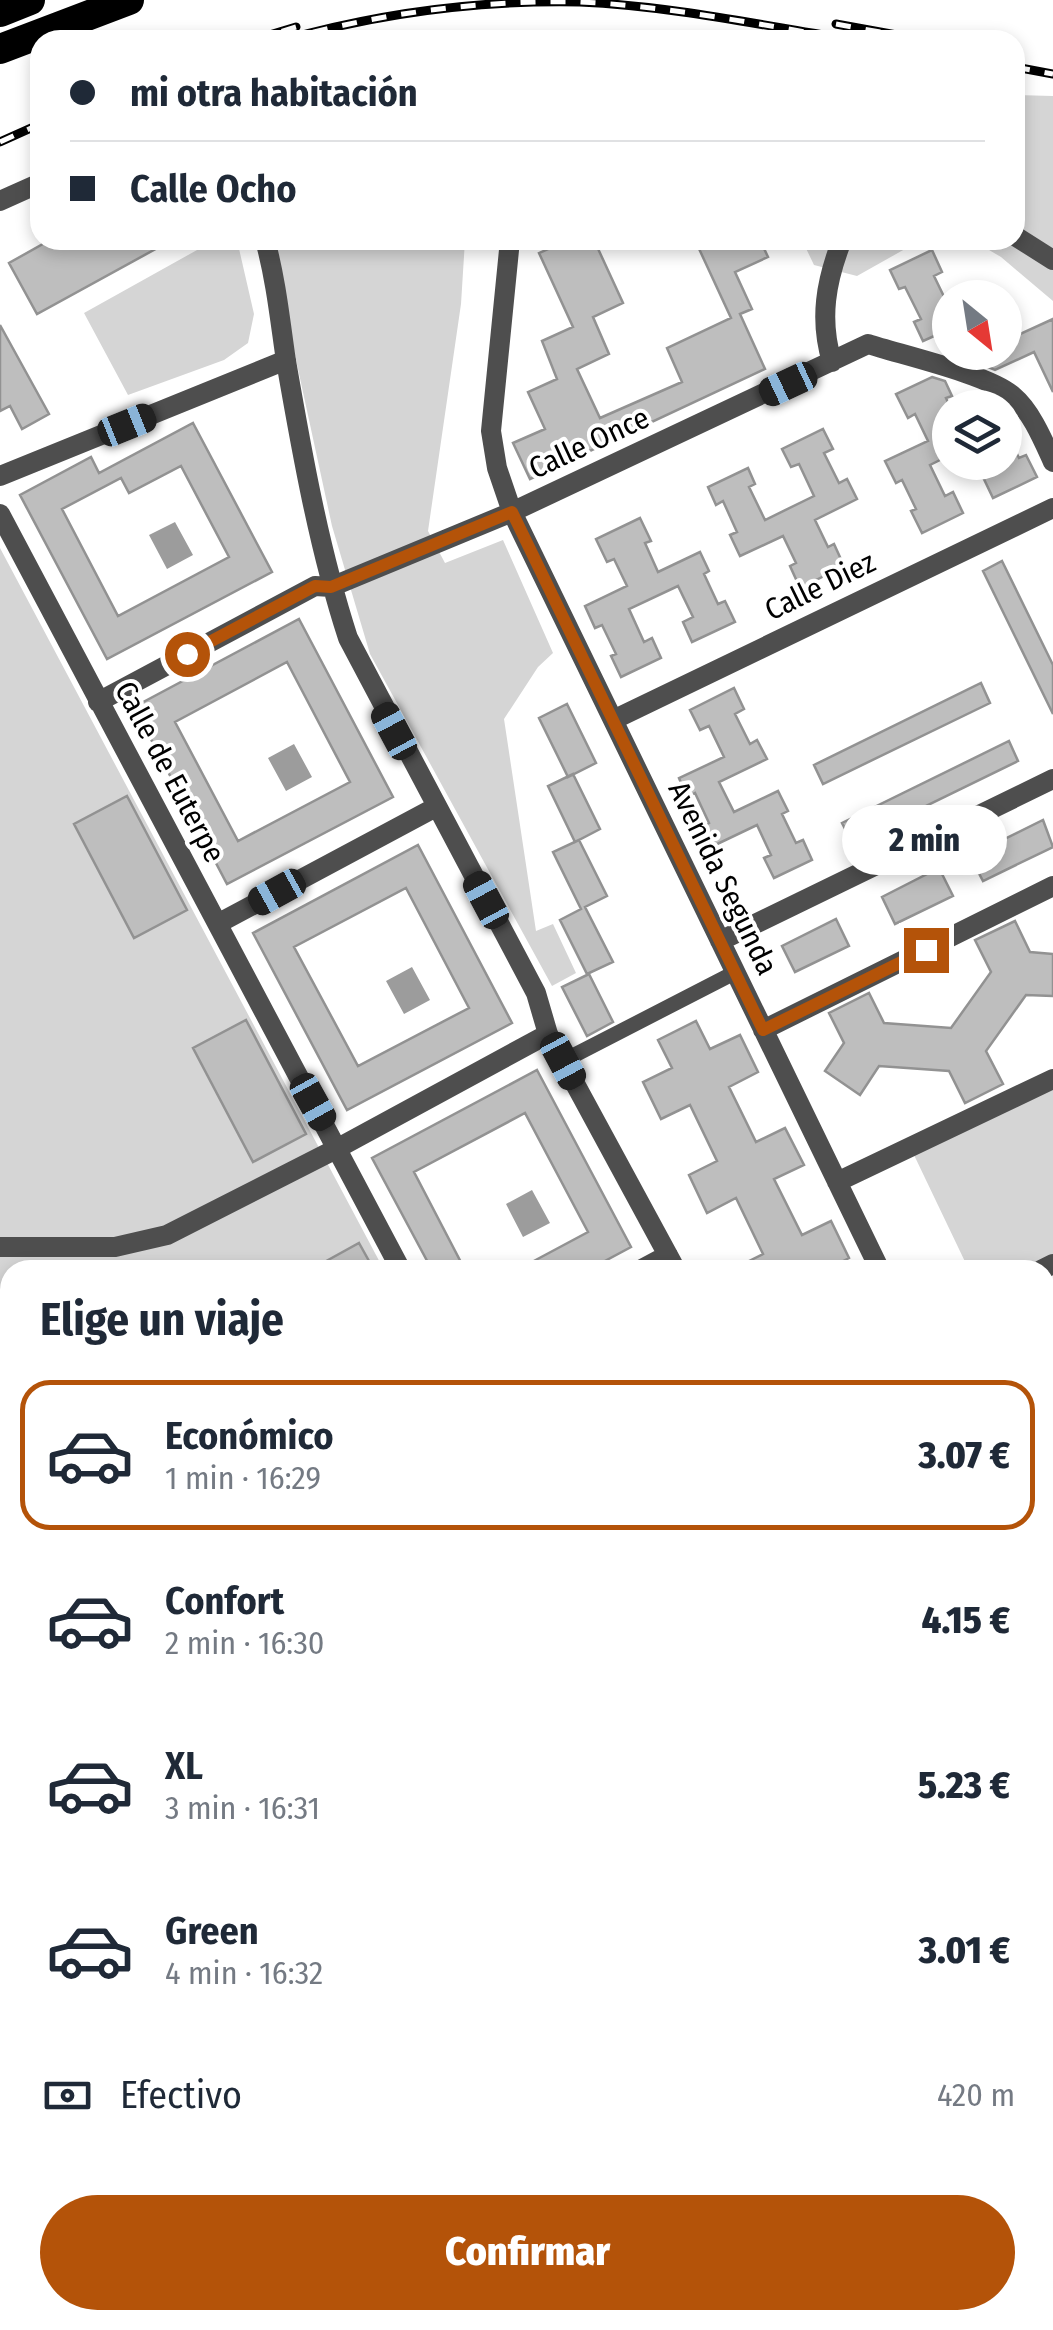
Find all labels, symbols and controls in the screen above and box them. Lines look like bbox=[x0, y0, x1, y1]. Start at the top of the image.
text: mi otra habitación bbox=[130, 70, 418, 116]
text: Calle Ocho bbox=[130, 166, 296, 212]
north arrow bbox=[932, 280, 1022, 370]
map controls bbox=[932, 280, 1022, 480]
car bbox=[754, 358, 822, 410]
button: layers bbox=[932, 390, 1022, 480]
car bbox=[94, 400, 160, 450]
street label: Calle Once bbox=[523, 400, 655, 486]
street label: Calle Diez bbox=[759, 544, 881, 628]
route start bbox=[165, 632, 210, 677]
street label: Calle de Euterpe bbox=[107, 675, 233, 869]
car bbox=[367, 697, 421, 765]
street label: Avenida Segunda bbox=[661, 775, 785, 981]
callout: 2 min bbox=[844, 805, 1008, 875]
text: 2 min bbox=[889, 821, 960, 859]
car bbox=[243, 864, 311, 920]
car bbox=[459, 866, 513, 934]
route end bbox=[904, 928, 949, 973]
car bbox=[536, 1027, 590, 1095]
car bbox=[285, 1068, 341, 1136]
text: Elige un viaje bbox=[40, 1293, 284, 1347]
icon: car bbox=[45, 1410, 135, 1500]
text: Económico bbox=[165, 1413, 334, 1459]
text: 3.07 € bbox=[919, 1432, 1010, 1478]
text: 1 min · 16:29 bbox=[165, 1459, 321, 1497]
icon: car bbox=[45, 1575, 135, 1665]
text: Confort bbox=[165, 1578, 284, 1624]
text: 4.15 € bbox=[921, 1597, 1010, 1643]
text: 2 min · 16:30 bbox=[165, 1624, 325, 1662]
icon: car bbox=[45, 1740, 135, 1830]
text: XL bbox=[165, 1743, 203, 1789]
text: 5.23 € bbox=[918, 1762, 1010, 1808]
text: 3 min · 16:31 bbox=[165, 1789, 320, 1827]
icon: car bbox=[45, 1905, 135, 1995]
text: Green bbox=[165, 1908, 259, 1954]
text: 3.01 € bbox=[919, 1927, 1010, 1973]
text: 4 min · 16:32 bbox=[165, 1954, 323, 1992]
icon: cash bbox=[40, 2068, 95, 2123]
text: Efectivo bbox=[120, 2072, 242, 2118]
text: 420 m bbox=[937, 2076, 1015, 2114]
button: Confirmar bbox=[40, 2195, 1015, 2310]

